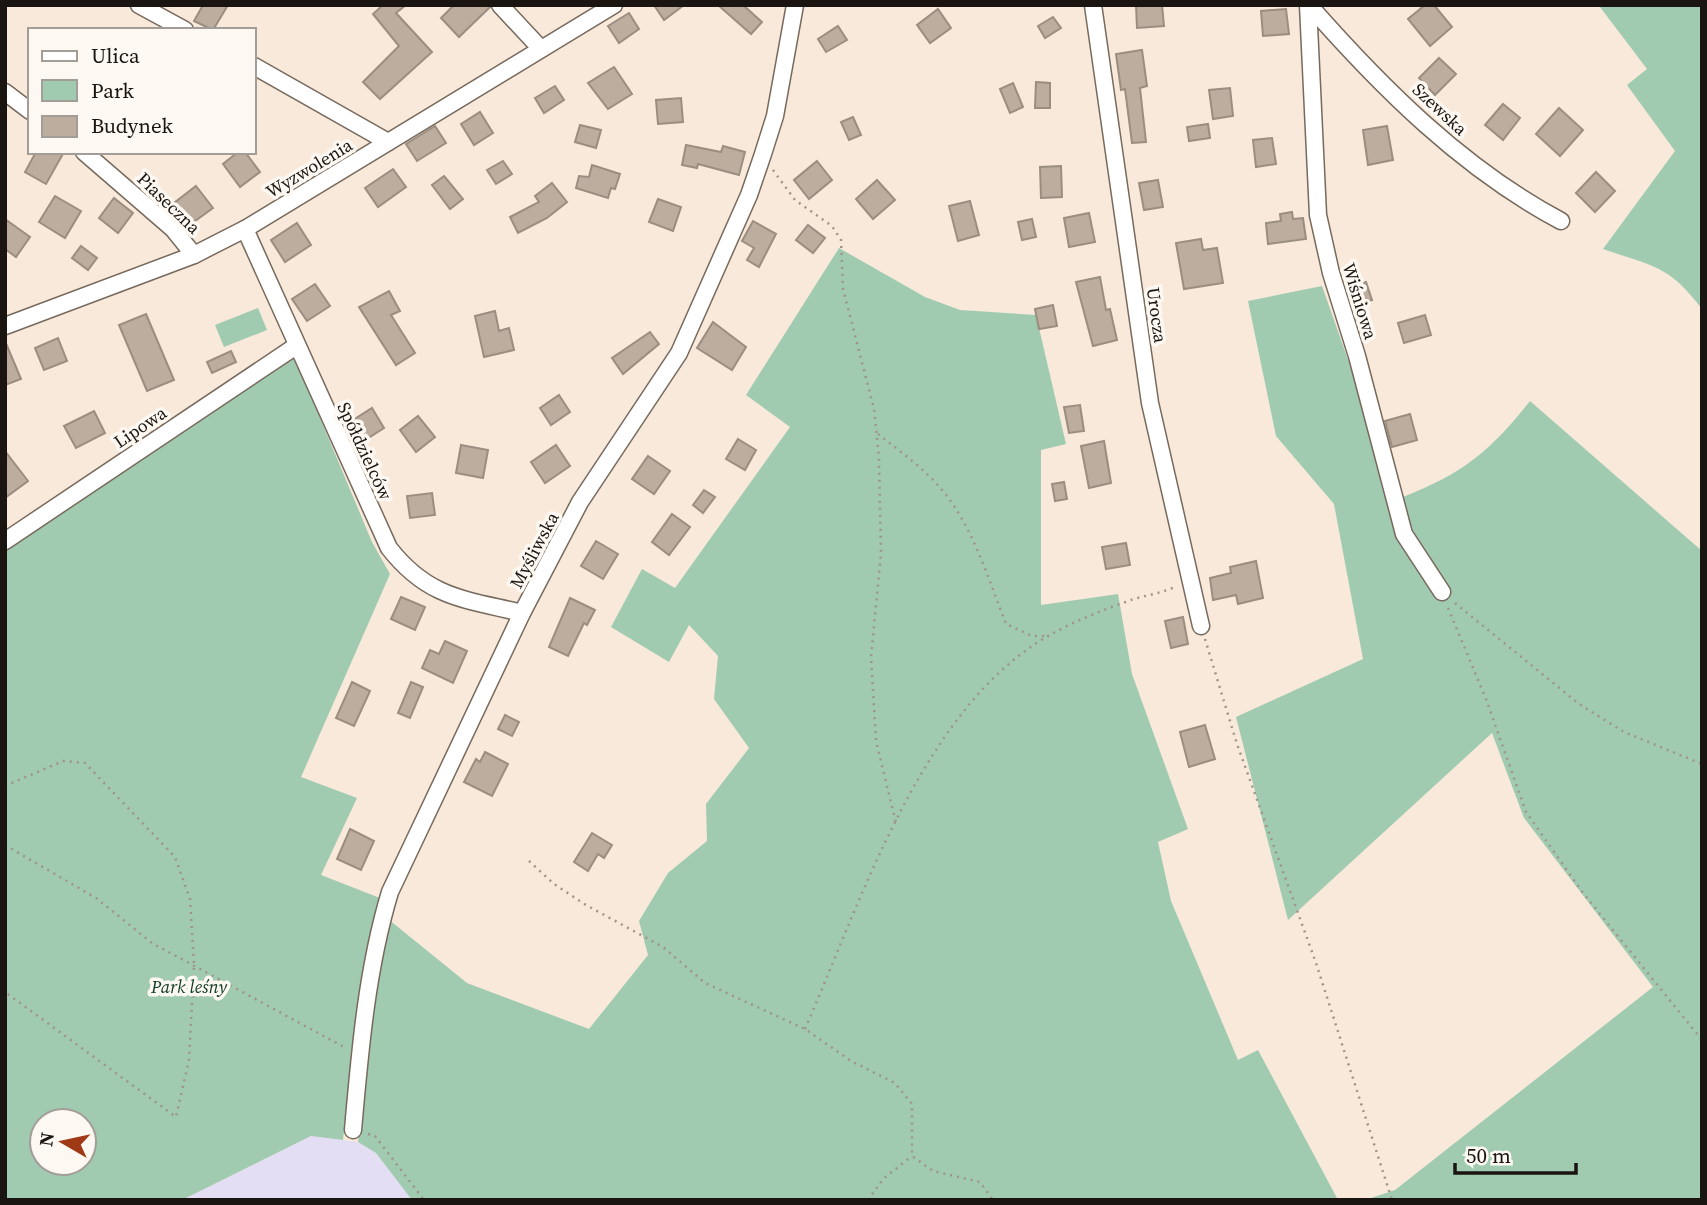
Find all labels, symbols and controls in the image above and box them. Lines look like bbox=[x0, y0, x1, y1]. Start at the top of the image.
legend bbox=[28, 28, 256, 154]
text: Ulica bbox=[91, 41, 140, 70]
text: Park bbox=[91, 76, 135, 105]
street label: Szewska bbox=[1407, 77, 1474, 141]
text: Budynek bbox=[91, 111, 173, 140]
street label: Wyzwolenia bbox=[261, 132, 358, 204]
street label: Piaseczna bbox=[132, 166, 207, 240]
street label: Wiśniowa bbox=[1337, 260, 1384, 343]
street label: Urocza bbox=[1141, 286, 1173, 345]
street label: Spółdzielców bbox=[331, 398, 399, 504]
street label: Lipowa bbox=[109, 400, 172, 454]
street label: Myśliwska bbox=[503, 507, 565, 593]
park label: Park leśny bbox=[150, 974, 228, 999]
north arrow bbox=[28, 1107, 98, 1177]
text: N bbox=[32, 1130, 60, 1148]
scale bar bbox=[1455, 1132, 1576, 1176]
text: 50 m bbox=[1466, 1141, 1511, 1170]

